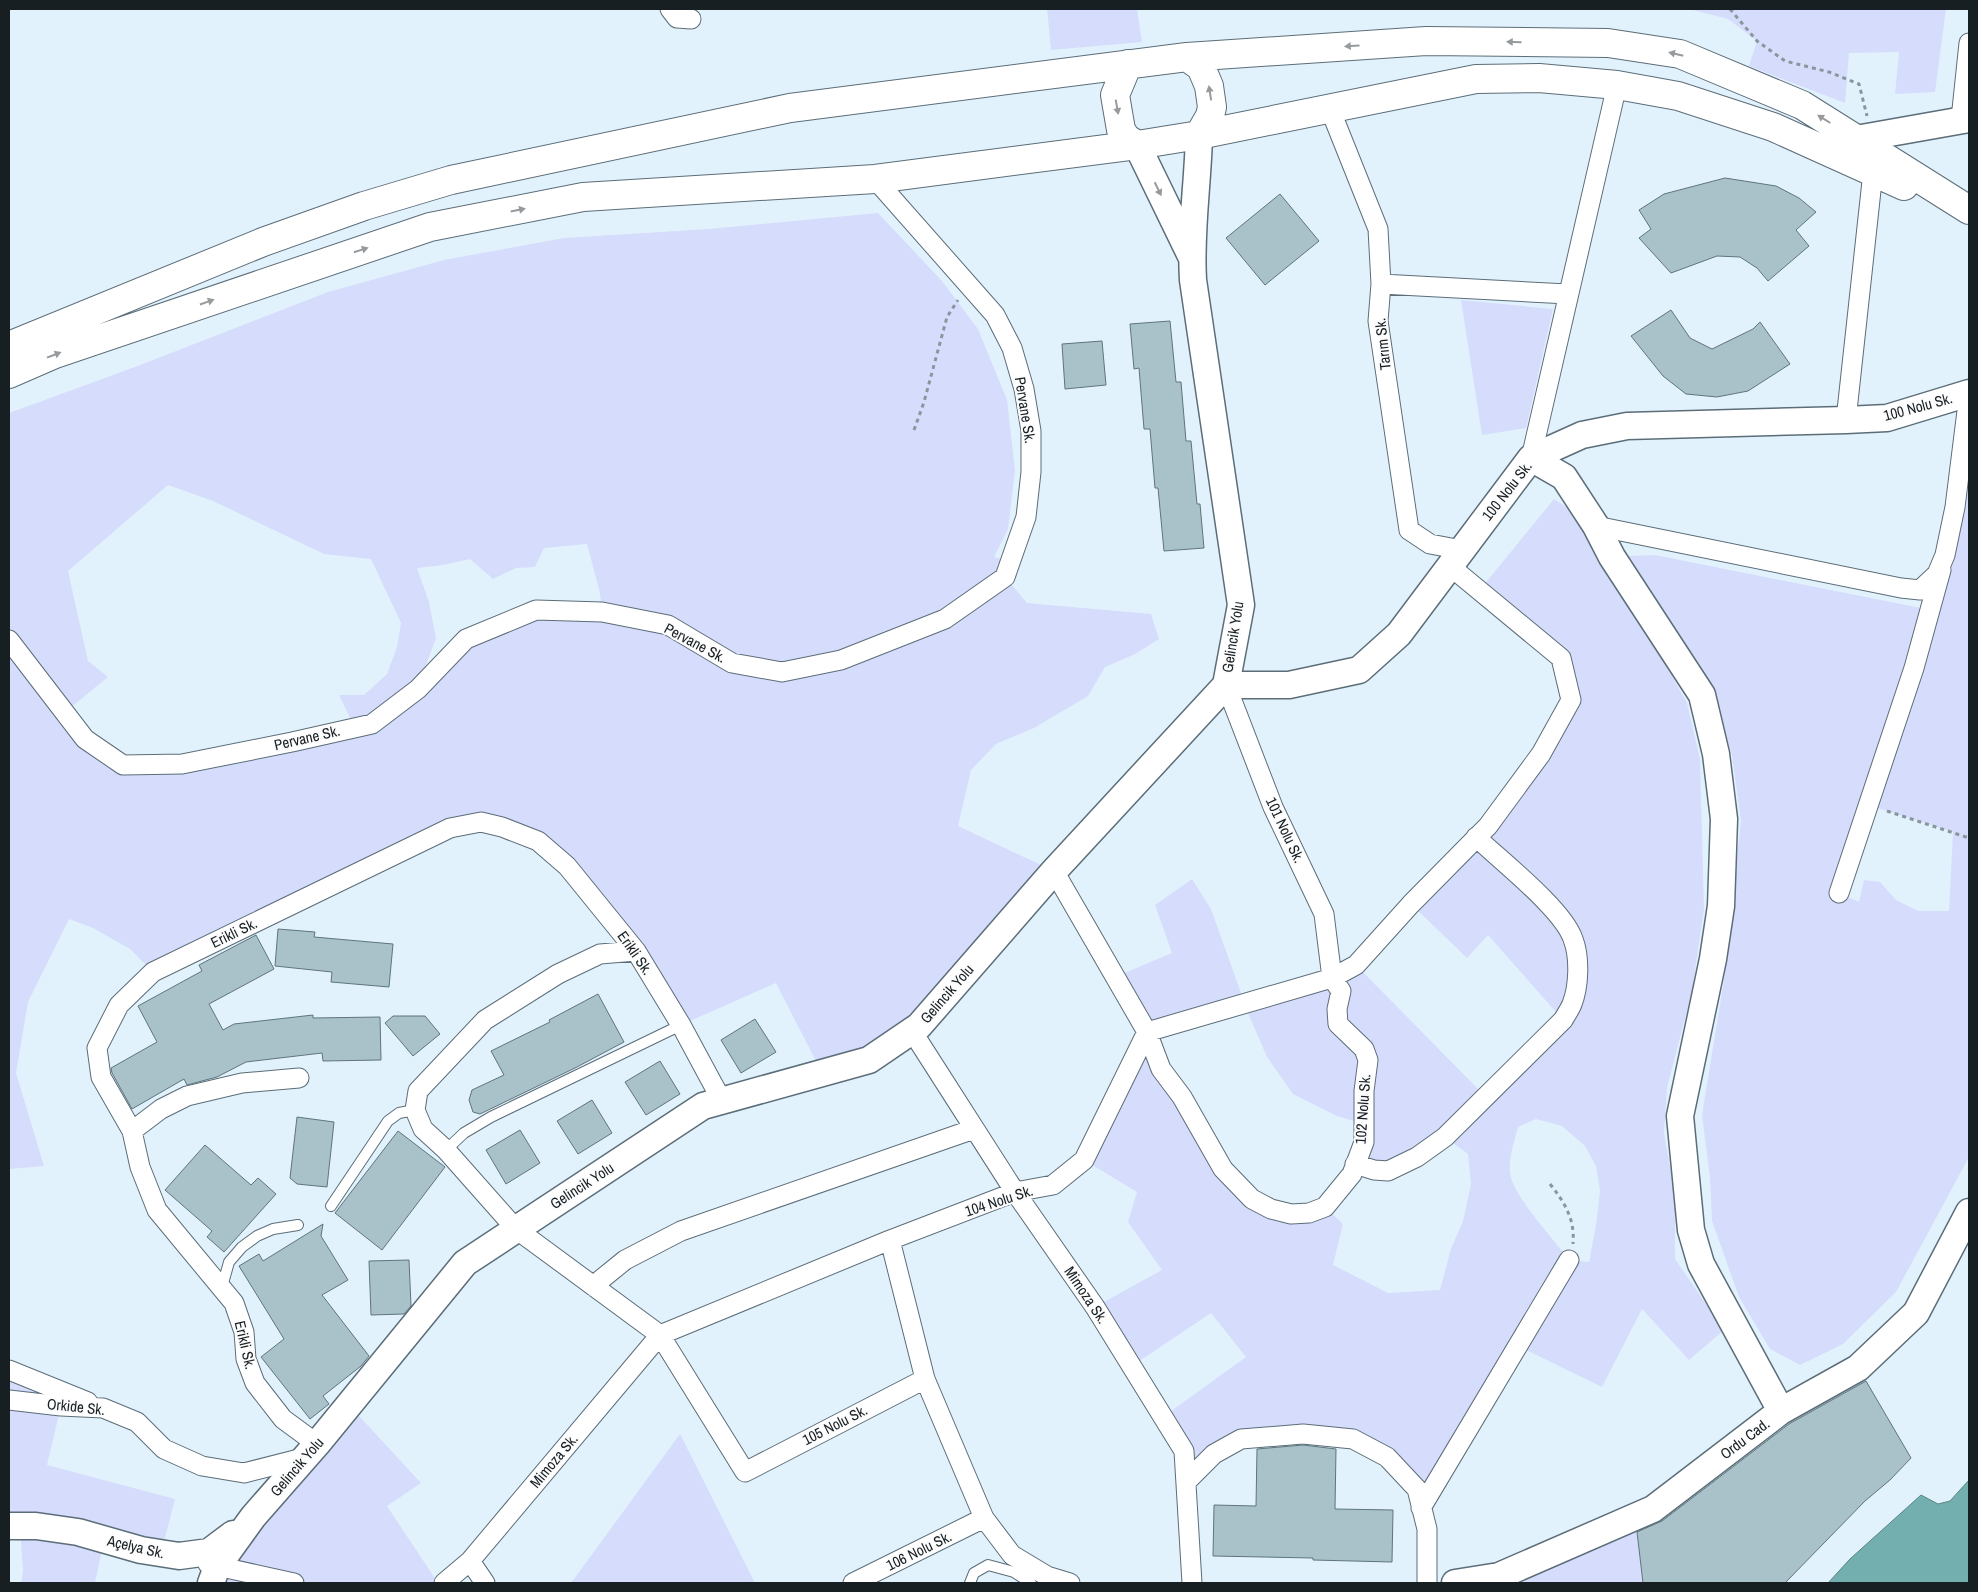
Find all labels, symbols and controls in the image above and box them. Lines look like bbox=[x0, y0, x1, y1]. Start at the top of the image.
one-way arrow bbox=[1506, 37, 1522, 45]
one-way arrow bbox=[1344, 42, 1360, 50]
one-way arrow bbox=[1668, 50, 1683, 58]
one-way arrow bbox=[1206, 85, 1214, 101]
one-way arrow bbox=[1114, 99, 1122, 115]
one-way arrow bbox=[1818, 114, 1831, 124]
one-way arrow bbox=[1154, 182, 1162, 196]
one-way arrow bbox=[511, 205, 527, 213]
one-way arrow bbox=[354, 246, 369, 253]
one-way arrow bbox=[200, 298, 215, 305]
street label: Tarım Sk. bbox=[1369, 317, 1396, 371]
one-way arrow bbox=[47, 351, 62, 359]
street label: Pervane Sk. bbox=[1010, 375, 1041, 445]
street label: 100 Nolu Sk. bbox=[1881, 387, 1955, 426]
street label: 100 Nolu Sk. bbox=[1477, 456, 1537, 525]
street label: Gelincik Yolu bbox=[1217, 600, 1249, 674]
street label: Pervane Sk. bbox=[661, 618, 730, 668]
street label: Pervane Sk. bbox=[272, 720, 342, 755]
street label: 101 Nolu Sk. bbox=[1261, 793, 1310, 866]
street label: Erikli Sk. bbox=[207, 912, 261, 953]
street label: Erikli Sk. bbox=[613, 927, 658, 979]
street label: Gelincik Yolu bbox=[915, 960, 978, 1028]
street label: 102 Nolu Sk. bbox=[1350, 1073, 1375, 1145]
street label: Gelincik Yolu bbox=[546, 1157, 618, 1214]
street label: 104 Nolu Sk. bbox=[962, 1180, 1036, 1221]
street label: Mimoza Sk. bbox=[1060, 1262, 1113, 1328]
street label: Erikli Sk. bbox=[230, 1319, 261, 1371]
street label: Orkide Sk. bbox=[46, 1393, 106, 1420]
street label: 105 Nolu Sk. bbox=[799, 1399, 871, 1450]
street label: Ordu Cad. bbox=[1716, 1413, 1774, 1464]
street label: Mimoza Sk. bbox=[525, 1429, 583, 1492]
street label: Gelincik Yolu bbox=[265, 1433, 328, 1501]
street label: 106 Nolu Sk. bbox=[883, 1526, 955, 1575]
street label: Açelya Sk. bbox=[104, 1530, 167, 1563]

